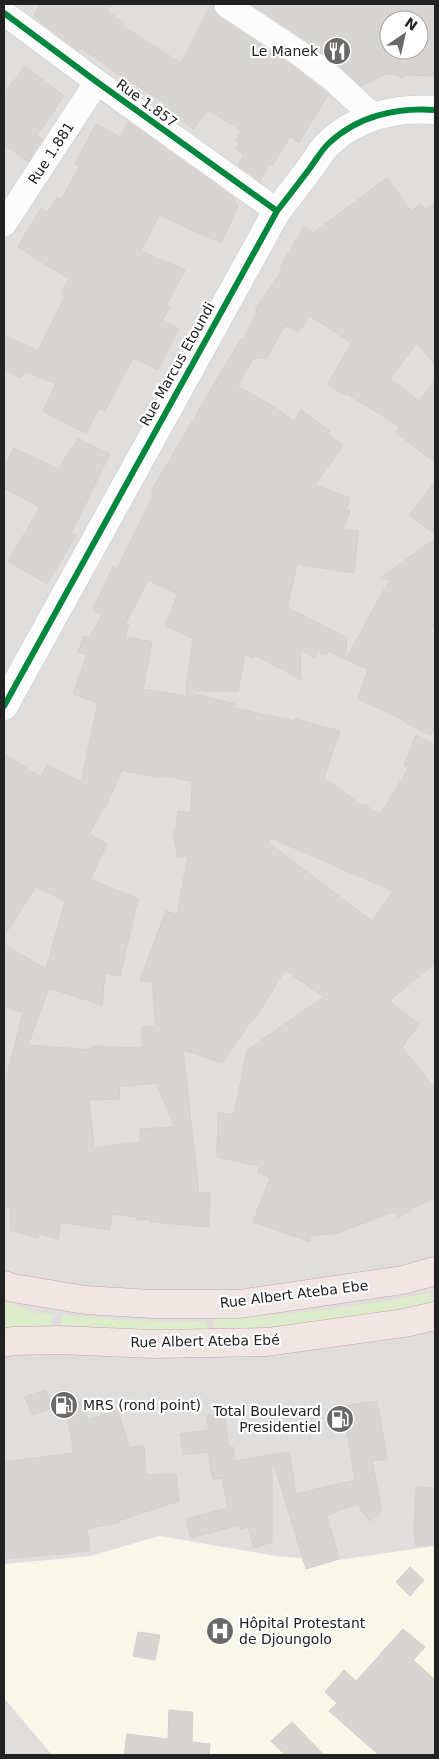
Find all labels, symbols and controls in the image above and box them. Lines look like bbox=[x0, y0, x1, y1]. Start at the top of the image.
north arrow bbox=[379, 10, 429, 60]
text: N bbox=[402, 14, 421, 34]
restaurant icon: Le Manek bbox=[322, 36, 352, 66]
place label: Le Manek bbox=[251, 43, 319, 59]
street label: Rue 1.857 bbox=[114, 76, 180, 130]
street label: Rue 1.881 bbox=[25, 119, 77, 187]
street label: Rue Marcus Etoundi bbox=[136, 299, 218, 429]
street label: Rue Albert Ateba Ebe bbox=[219, 1277, 369, 1311]
street label: Rue Albert Ateba Ebé bbox=[130, 1332, 280, 1350]
fuel station icon: MRS (rond point) bbox=[49, 1390, 79, 1420]
place label: MRS (rond point) bbox=[83, 1397, 201, 1413]
place label: Total Boulevard Presidentiel bbox=[212, 1403, 321, 1435]
fuel station icon: Total Boulevard Presidentiel bbox=[325, 1404, 355, 1434]
place label: Hôpital Protestant de Djoungolo bbox=[239, 1615, 366, 1647]
hospital icon: Hôpital Protestant de Djoungolo bbox=[205, 1616, 235, 1646]

